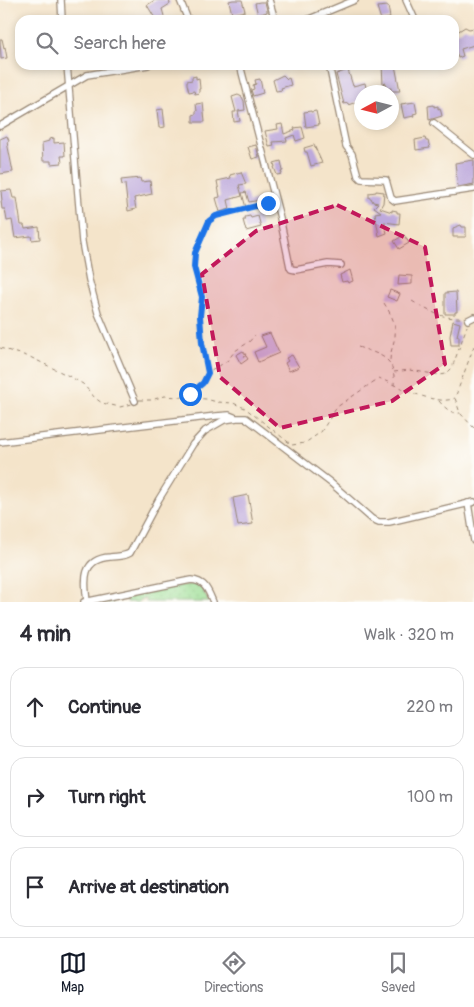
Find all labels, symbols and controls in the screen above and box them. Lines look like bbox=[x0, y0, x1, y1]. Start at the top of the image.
search box bbox=[15, 15, 459, 70]
icon: search bbox=[33, 29, 61, 57]
text: Search here bbox=[73, 31, 166, 55]
north arrow bbox=[354, 85, 399, 130]
route end bbox=[257, 192, 280, 215]
route start bbox=[179, 383, 202, 406]
text: 4 min bbox=[20, 621, 71, 648]
text: Walk · 320 m bbox=[364, 625, 454, 645]
icon: ahead bbox=[21, 693, 49, 721]
text: Continue bbox=[68, 695, 141, 719]
text: 220 m bbox=[407, 697, 453, 717]
icon: right bbox=[21, 783, 49, 811]
text: Turn right bbox=[68, 785, 146, 809]
text: 100 m bbox=[407, 787, 453, 807]
icon: arrive bbox=[21, 873, 49, 901]
text: Arrive at destination bbox=[68, 875, 229, 899]
tab: Map bbox=[59, 949, 87, 996]
tab: Directions bbox=[204, 949, 263, 996]
tab: Saved bbox=[381, 949, 415, 996]

